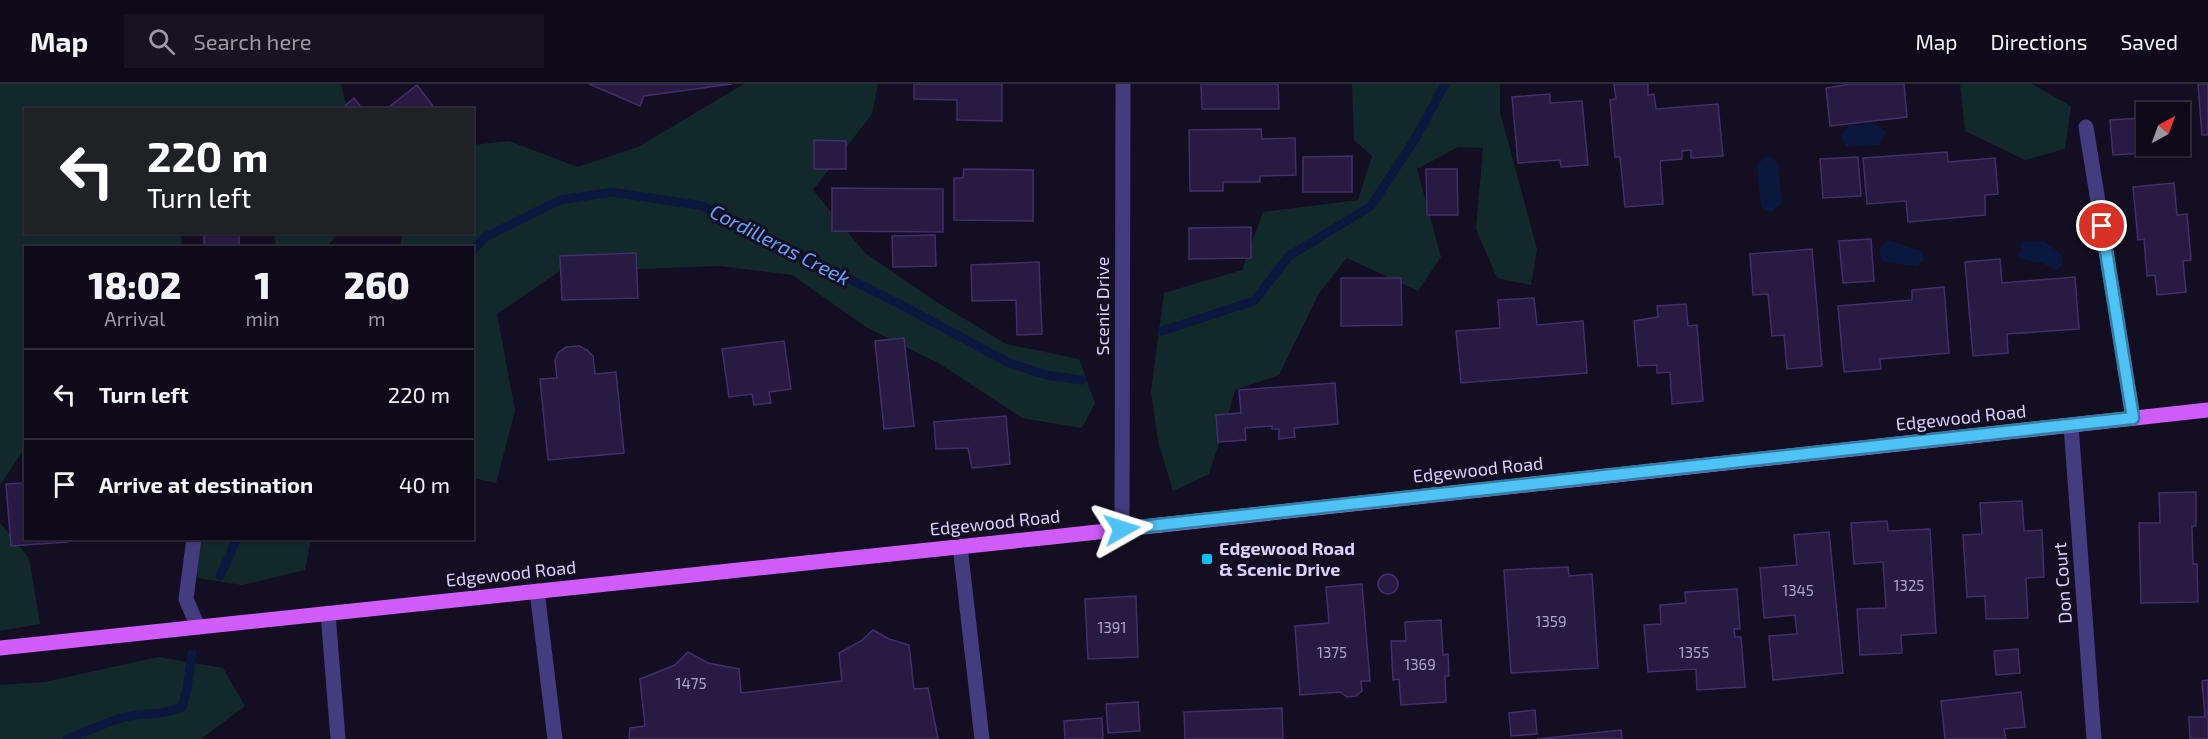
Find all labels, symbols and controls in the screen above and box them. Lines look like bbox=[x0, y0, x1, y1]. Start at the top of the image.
search box bbox=[124, 14, 544, 68]
text: Map bbox=[30, 24, 88, 58]
icon: search bbox=[145, 25, 178, 58]
text: Search here bbox=[193, 28, 312, 54]
text: Map bbox=[1915, 29, 1958, 54]
text: Directions bbox=[1991, 29, 2087, 54]
text: Saved bbox=[2120, 29, 2178, 54]
north arrow bbox=[2136, 102, 2190, 156]
map controls bbox=[2136, 102, 2190, 156]
text: 220 m bbox=[147, 130, 268, 180]
icon: left bbox=[48, 132, 126, 210]
text: Turn left bbox=[147, 181, 251, 213]
water label: Cordilleras Creek bbox=[706, 198, 854, 290]
pin bbox=[2076, 200, 2127, 251]
icon: arrive bbox=[2085, 209, 2118, 242]
street label: Scenic Drive bbox=[1091, 257, 1113, 355]
text: 18:02 bbox=[88, 263, 181, 306]
text: 1 bbox=[254, 263, 271, 306]
text: 260 bbox=[344, 263, 410, 306]
text: Arrival bbox=[104, 306, 165, 330]
text: min bbox=[245, 306, 280, 330]
text: m bbox=[368, 306, 386, 330]
icon: left bbox=[48, 378, 81, 411]
text: Turn left bbox=[99, 381, 188, 407]
text: 220 m bbox=[388, 381, 450, 407]
street label: Edgewood Road bbox=[1895, 399, 2027, 435]
street label: Edgewood Road bbox=[1412, 451, 1544, 487]
icon: arrive bbox=[48, 468, 81, 501]
text: Arrive at destination bbox=[99, 471, 313, 497]
text: 40 m bbox=[399, 471, 450, 497]
position arrow bbox=[1090, 497, 1154, 561]
street label: Edgewood Road bbox=[929, 504, 1061, 540]
place label: Edgewood Road & Scenic Drive bbox=[1219, 537, 1355, 580]
street label: Don Court bbox=[2048, 542, 2076, 624]
marker: Edgewood Road & Scenic Drive bbox=[1200, 552, 1214, 566]
street label: Edgewood Road bbox=[445, 555, 577, 591]
house number: 1325 bbox=[1894, 576, 1924, 594]
house number: 1345 bbox=[1782, 581, 1814, 599]
house number: 1359 bbox=[1536, 612, 1566, 630]
house number: 1391 bbox=[1098, 618, 1126, 636]
house number: 1375 bbox=[1317, 643, 1347, 661]
house number: 1355 bbox=[1679, 643, 1709, 661]
house number: 1369 bbox=[1404, 655, 1436, 673]
house number: 1475 bbox=[676, 674, 706, 692]

